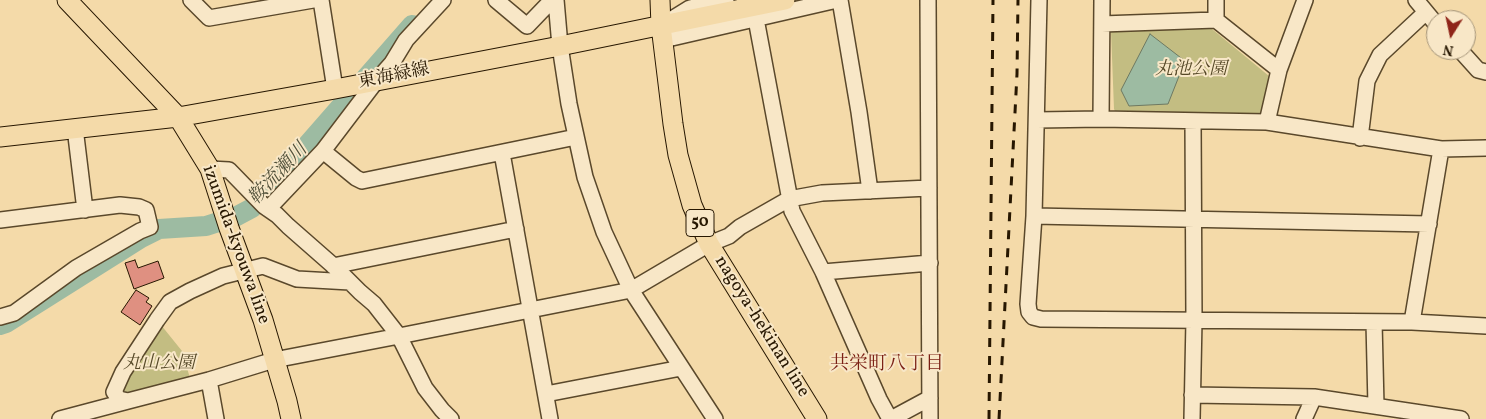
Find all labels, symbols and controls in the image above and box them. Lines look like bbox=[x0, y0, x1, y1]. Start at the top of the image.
north arrow bbox=[1426, 10, 1476, 60]
text: N bbox=[1442, 39, 1455, 60]
street label: 東海緑線 bbox=[357, 60, 431, 94]
park label: 丸池公園 bbox=[1155, 60, 1227, 82]
water label: 鞍流瀬川 bbox=[245, 139, 313, 211]
street label: izumida-kyouwa line bbox=[196, 163, 274, 327]
road number: 50 bbox=[686, 210, 714, 237]
street label: nagoya-hekinan line bbox=[709, 252, 813, 402]
park label: 丸山公園 bbox=[123, 354, 195, 376]
district label: 共栄町八丁目 bbox=[830, 355, 944, 377]

